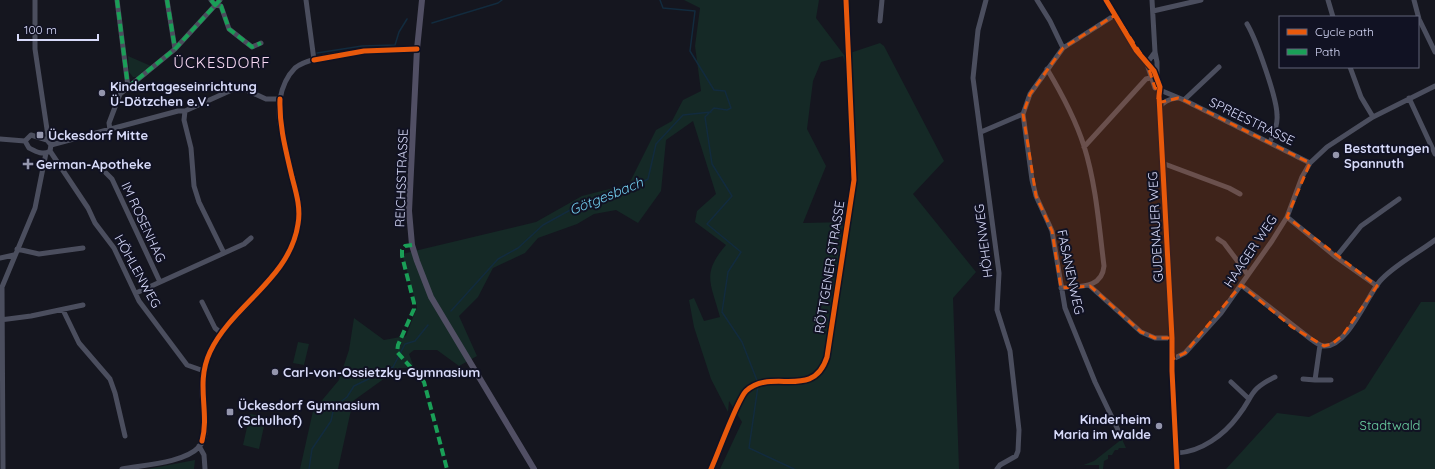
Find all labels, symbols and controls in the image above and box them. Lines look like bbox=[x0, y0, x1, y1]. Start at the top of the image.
scale bar bbox=[18, 16, 98, 42]
legend bbox=[1279, 16, 1419, 68]
text: 100 m bbox=[24, 22, 57, 37]
text: Cycle path bbox=[1315, 24, 1374, 39]
text: Path bbox=[1315, 44, 1340, 59]
district label: ÜCKESDORF bbox=[173, 53, 271, 72]
place label: Kindertageseinrichtung Ü-Dötzchen e.V. bbox=[110, 78, 257, 109]
marker: Kindertageseinrichtung Ü-Dötzchen e.V. bbox=[97, 88, 107, 98]
street label: SPREESTRASSE bbox=[1207, 93, 1297, 149]
place label: Ückesdorf Mitte bbox=[48, 127, 148, 143]
street label: REICHSSTRASSE bbox=[391, 128, 411, 228]
marker: Ückesdorf Mitte bbox=[35, 130, 45, 140]
place label: Bestattungen Spannuth bbox=[1344, 140, 1429, 171]
marker: Bestattungen Spannuth bbox=[1331, 150, 1341, 160]
place label: German-Apotheke bbox=[36, 156, 152, 172]
marker: German-Apotheke bbox=[23, 159, 33, 169]
street label: GUDENAUER WEG bbox=[1144, 171, 1166, 283]
water label: Götgesbach bbox=[566, 173, 646, 219]
street label: IM ROSENHAG bbox=[118, 179, 170, 265]
street label: RÖTTGENER STRASSE bbox=[811, 199, 847, 335]
street label: HÖHENWEG bbox=[971, 203, 995, 279]
street label: HAAGER WEG bbox=[1220, 212, 1280, 290]
street label: FASANENWEG bbox=[1054, 228, 1088, 316]
street label: HÖHLENWEG bbox=[111, 232, 165, 310]
place label: Carl-von-Ossietzky-Gymnasium bbox=[283, 364, 480, 380]
marker: Carl-von-Ossietzky-Gymnasium bbox=[270, 367, 280, 377]
place label: Ückesdorf Gymnasium (Schulhof) bbox=[238, 397, 380, 428]
marker: Ückesdorf Gymnasium (Schulhof) bbox=[225, 407, 235, 417]
place label: Kinderheim Maria im Walde bbox=[1053, 411, 1151, 442]
park label: Stadtwald bbox=[1360, 417, 1420, 433]
marker: Kinderheim Maria im Walde bbox=[1154, 421, 1164, 431]

